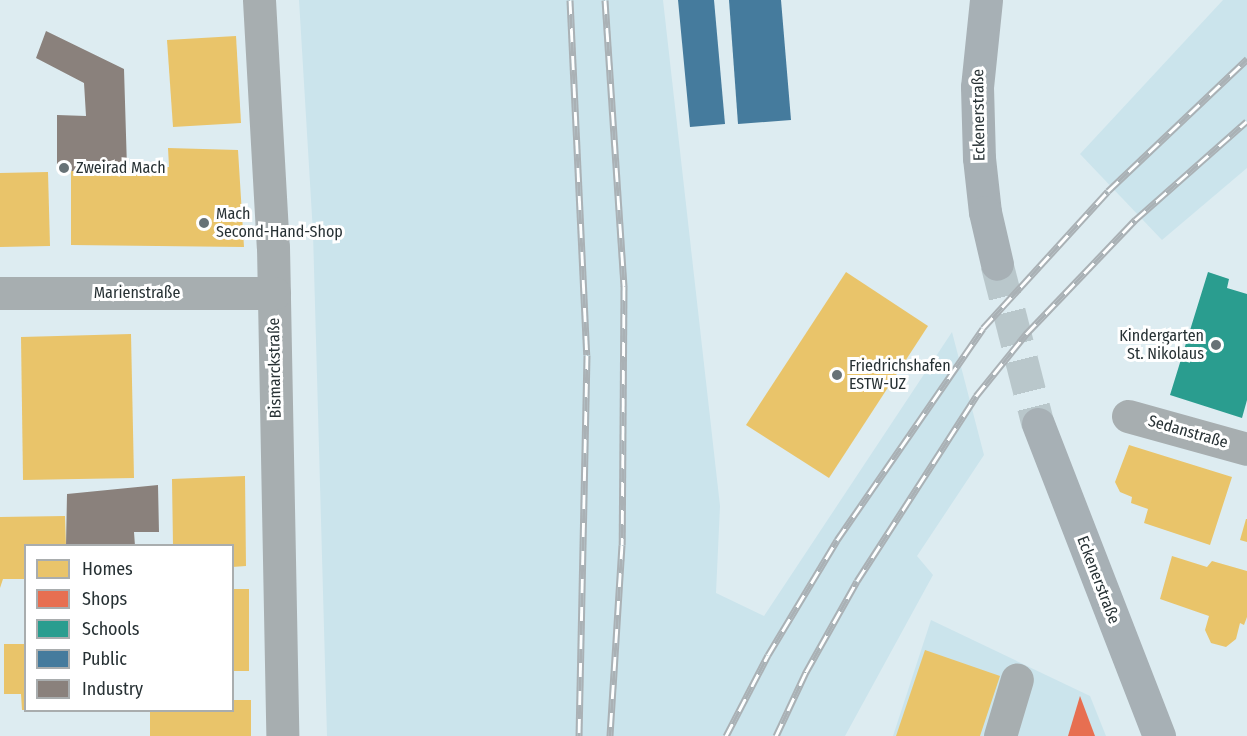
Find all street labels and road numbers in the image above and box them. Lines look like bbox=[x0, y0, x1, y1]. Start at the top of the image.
street label: Eckenerstraße bbox=[969, 69, 989, 161]
street label: Marienstraße bbox=[94, 283, 180, 303]
street label: Bismarckstraße bbox=[265, 318, 285, 418]
street label: Sedanstraße bbox=[1146, 411, 1230, 453]
street label: Eckenerstraße bbox=[1072, 533, 1124, 627]

